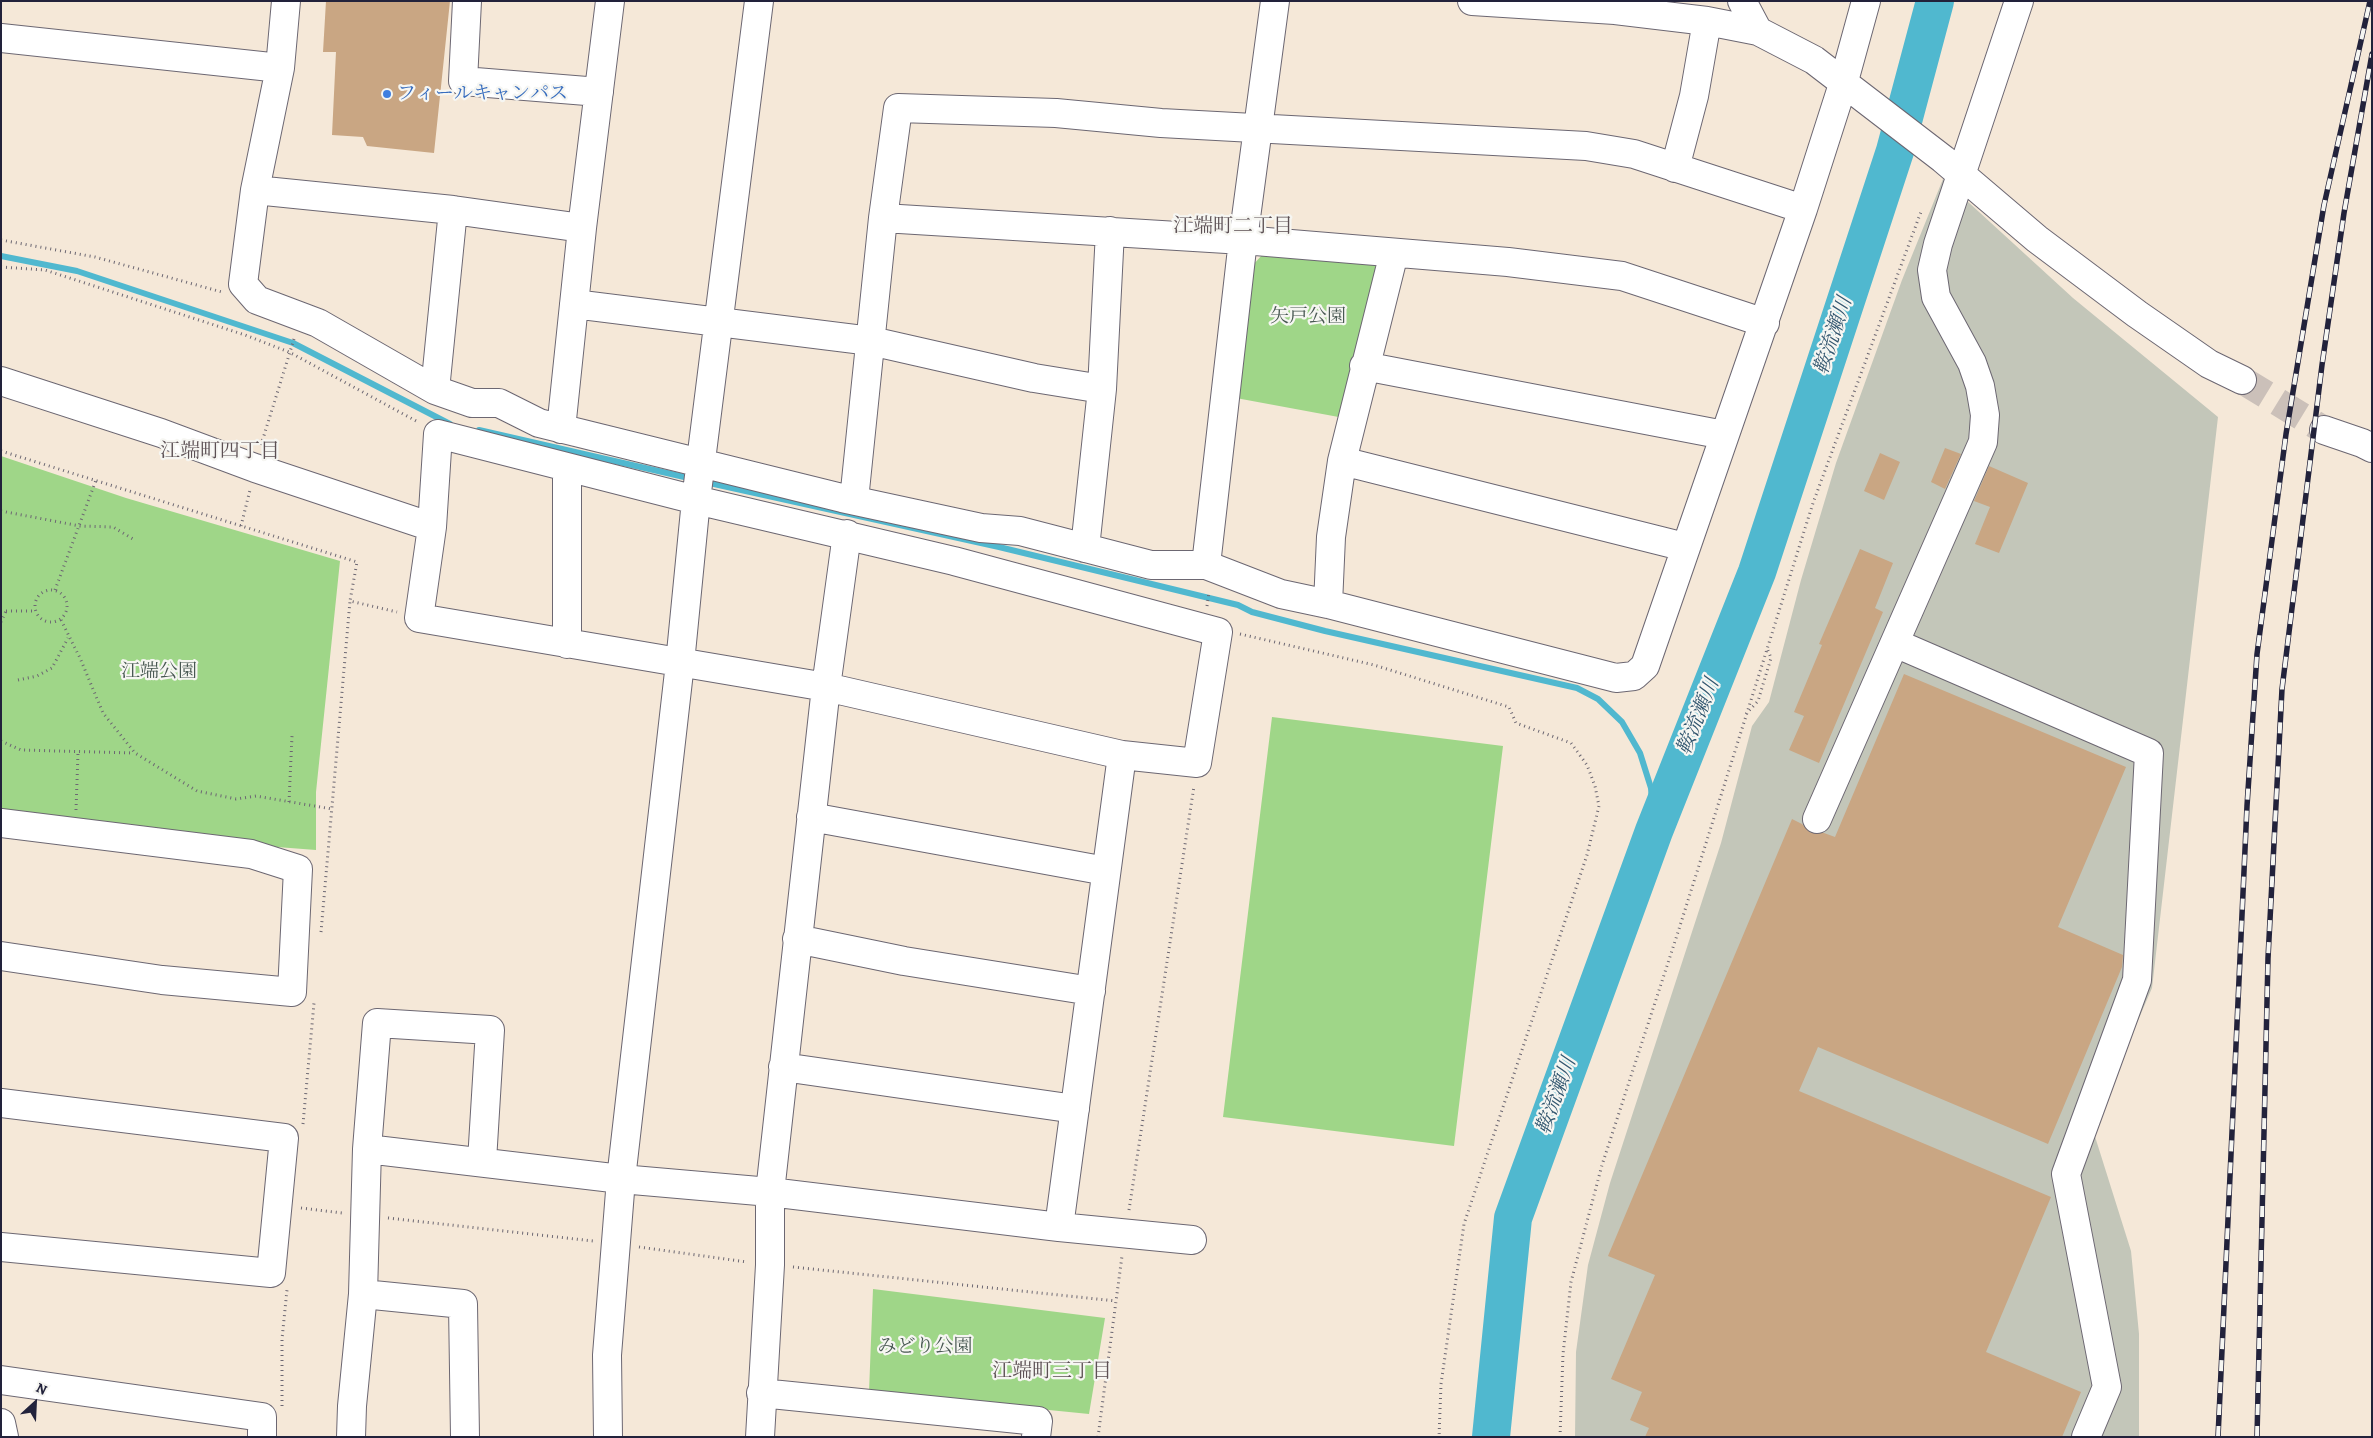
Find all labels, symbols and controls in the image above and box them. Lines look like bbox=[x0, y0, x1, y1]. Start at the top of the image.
place label: フィールキャンパス bbox=[397, 83, 568, 105]
marker: フィールキャンパス bbox=[381, 88, 393, 100]
district label: 江端町二丁目 bbox=[1173, 215, 1293, 239]
water label: 鞍流瀬川 bbox=[1810, 294, 1858, 378]
park label: 矢戸公園 bbox=[1270, 306, 1346, 328]
district label: 江端町四丁目 bbox=[160, 440, 280, 464]
park label: 江端公園 bbox=[121, 661, 197, 683]
water label: 鞍流瀬川 bbox=[1673, 675, 1725, 759]
water label: 鞍流瀬川 bbox=[1532, 1054, 1582, 1138]
park label: みどり公園 bbox=[878, 1336, 972, 1358]
district label: 江端町三丁目 bbox=[992, 1360, 1112, 1384]
north arrow bbox=[10, 1378, 60, 1428]
text: N bbox=[33, 1378, 50, 1400]

